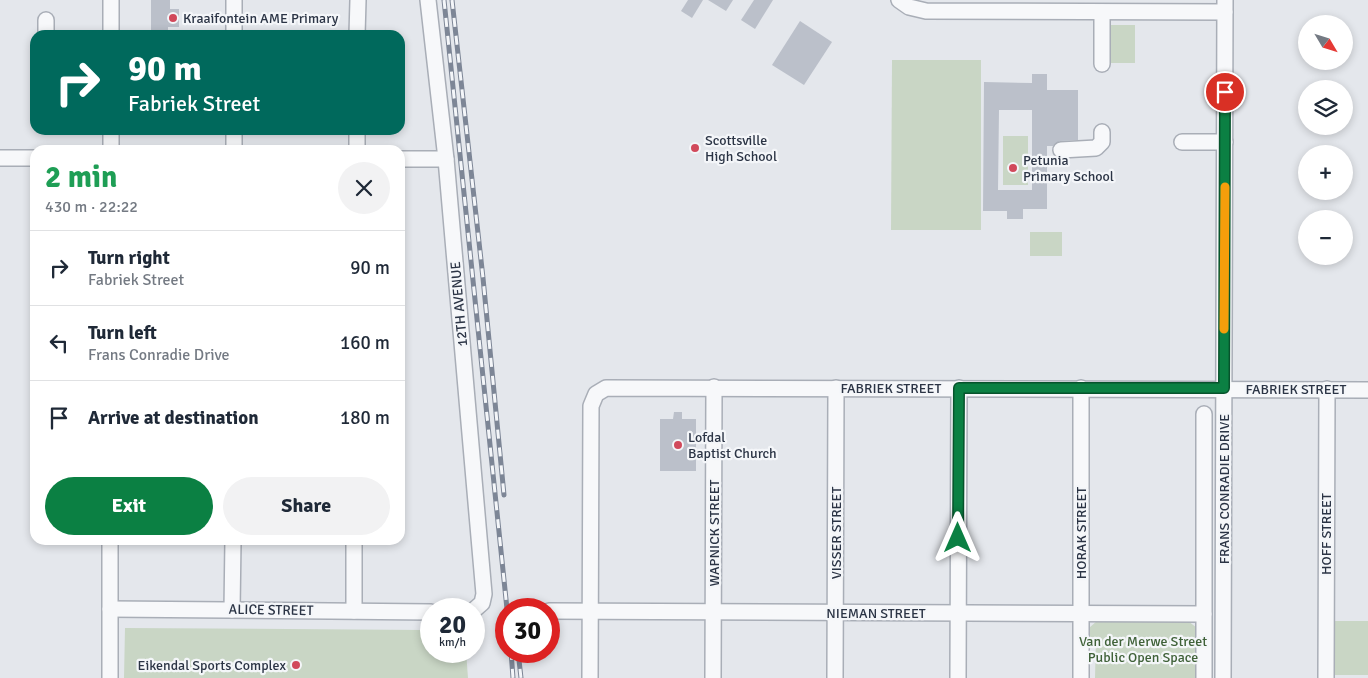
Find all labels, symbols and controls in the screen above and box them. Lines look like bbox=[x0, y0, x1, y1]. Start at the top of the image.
place label: Kraaifontein AME Primary bbox=[183, 10, 339, 27]
marker: Kraaifontein AME Primary bbox=[167, 12, 179, 24]
north arrow bbox=[1298, 15, 1352, 70]
map controls bbox=[1298, 15, 1353, 265]
text: 90 m bbox=[128, 47, 202, 90]
icon: right bbox=[45, 50, 110, 115]
pin bbox=[1204, 71, 1246, 113]
icon: arrive bbox=[1211, 78, 1239, 106]
button: layers bbox=[1298, 80, 1353, 135]
text: Fabriek Street bbox=[128, 90, 260, 117]
place label: Scottsville High School bbox=[705, 132, 777, 165]
marker: Scottsville High School bbox=[689, 142, 701, 154]
button: + bbox=[1298, 145, 1353, 200]
place label: Petunia Primary School bbox=[1023, 152, 1114, 185]
text: 2 min bbox=[45, 159, 117, 196]
button: close bbox=[338, 162, 390, 214]
marker: Petunia Primary School bbox=[1007, 162, 1019, 174]
text: 430 m · 22:22 bbox=[45, 197, 138, 217]
button: − bbox=[1298, 210, 1353, 265]
text: Turn right bbox=[88, 246, 170, 270]
icon: right bbox=[45, 254, 73, 282]
text: 90 m bbox=[350, 256, 390, 280]
street label: 12TH AVENUE bbox=[447, 261, 471, 347]
text: Fabriek Street bbox=[88, 270, 184, 290]
text: Turn left bbox=[88, 321, 157, 345]
icon: left bbox=[45, 329, 73, 357]
text: 160 m bbox=[340, 331, 390, 355]
text: Frans Conradie Drive bbox=[88, 345, 230, 365]
street label: FABRIEK STREET bbox=[841, 380, 941, 397]
street label: FABRIEK STREET bbox=[1246, 381, 1346, 398]
icon: arrive bbox=[45, 404, 73, 432]
text: Arrive at destination bbox=[88, 406, 259, 430]
text: 180 m bbox=[340, 406, 390, 430]
street label: FRANS CONRADIE DRIVE bbox=[1216, 414, 1233, 564]
place label: Lofdal Baptist Church bbox=[688, 429, 777, 462]
marker: Lofdal Baptist Church bbox=[672, 439, 684, 451]
button: Exit bbox=[45, 477, 213, 535]
button: Share bbox=[223, 477, 390, 535]
street label: WAPNICK STREET bbox=[706, 479, 723, 586]
street label: VISSER STREET bbox=[828, 487, 845, 579]
street label: HORAK STREET bbox=[1073, 487, 1090, 579]
street label: HOFF STREET bbox=[1318, 493, 1335, 575]
position arrow bbox=[931, 511, 983, 563]
speed limit sign: 30 bbox=[495, 598, 560, 663]
street label: ALICE STREET bbox=[228, 601, 314, 619]
street label: NIEMAN STREET bbox=[826, 605, 926, 622]
text: 20 bbox=[439, 609, 466, 640]
park label: Van der Merwe Street Public Open Space bbox=[1079, 633, 1207, 666]
text: km/h bbox=[439, 635, 466, 650]
place label: Eikendal Sports Complex bbox=[138, 657, 287, 674]
marker: Eikendal Sports Complex bbox=[290, 659, 302, 671]

